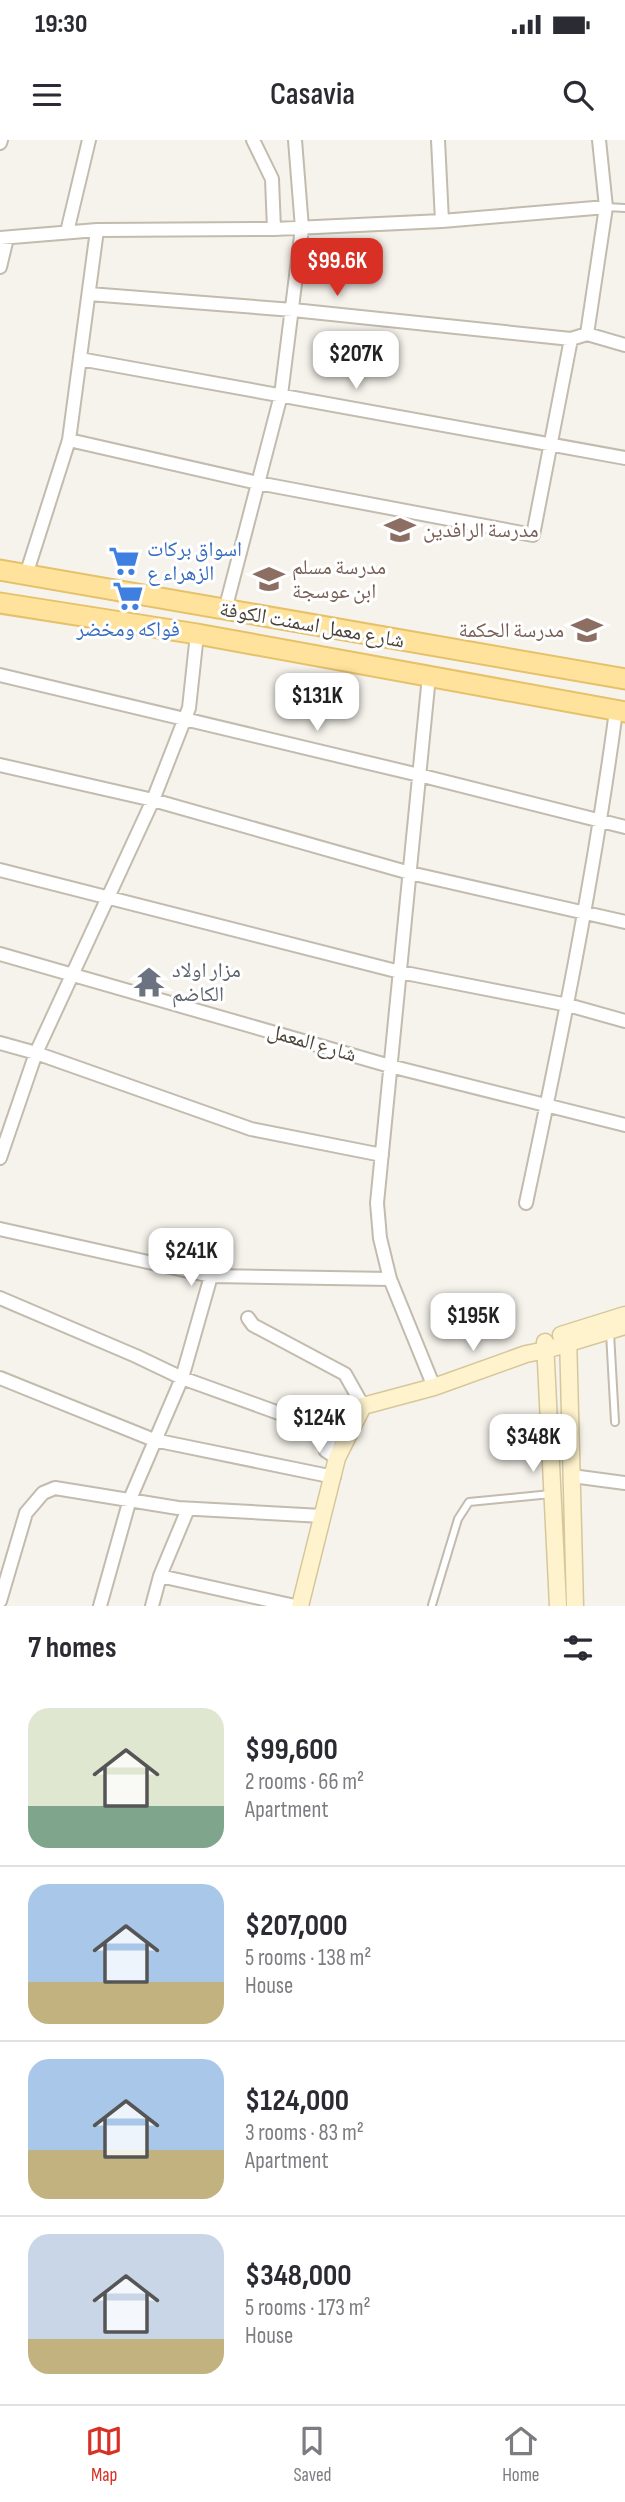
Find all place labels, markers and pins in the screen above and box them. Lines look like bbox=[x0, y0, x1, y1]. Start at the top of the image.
pin: $99.6K bbox=[280, 239, 394, 298]
pin: $207K bbox=[307, 331, 405, 391]
school or university icon: مدرسة الرافدين bbox=[383, 513, 417, 547]
place label: مدرسة الرافدين bbox=[423, 518, 538, 543]
place label: اسواق بركات الزهراء ع bbox=[147, 537, 242, 586]
supermarket icon: اسواق بركات الزهراء ع bbox=[107, 544, 141, 578]
place label: مدرسة مسلم ابن عوسجة bbox=[292, 555, 386, 604]
school or university icon: مدرسة مسلم ابن عوسجة bbox=[252, 562, 286, 596]
supermarket icon: فواكه ومخضر bbox=[111, 579, 145, 613]
school or university icon: مدرسة الحكمة bbox=[570, 613, 604, 647]
place label: فواكه ومخضر bbox=[75, 617, 180, 642]
place label: مدرسة الحكمة bbox=[458, 618, 564, 643]
pin: $131K bbox=[268, 674, 366, 733]
place label: مزار اولاد الكاضم bbox=[172, 958, 241, 1008]
temple icon: مزار اولاد الكاضم bbox=[132, 965, 166, 999]
pin: $241K bbox=[142, 1228, 240, 1288]
pin: $195K bbox=[424, 1294, 522, 1353]
pin: $124K bbox=[270, 1396, 368, 1455]
pin: $348K bbox=[484, 1414, 582, 1474]

